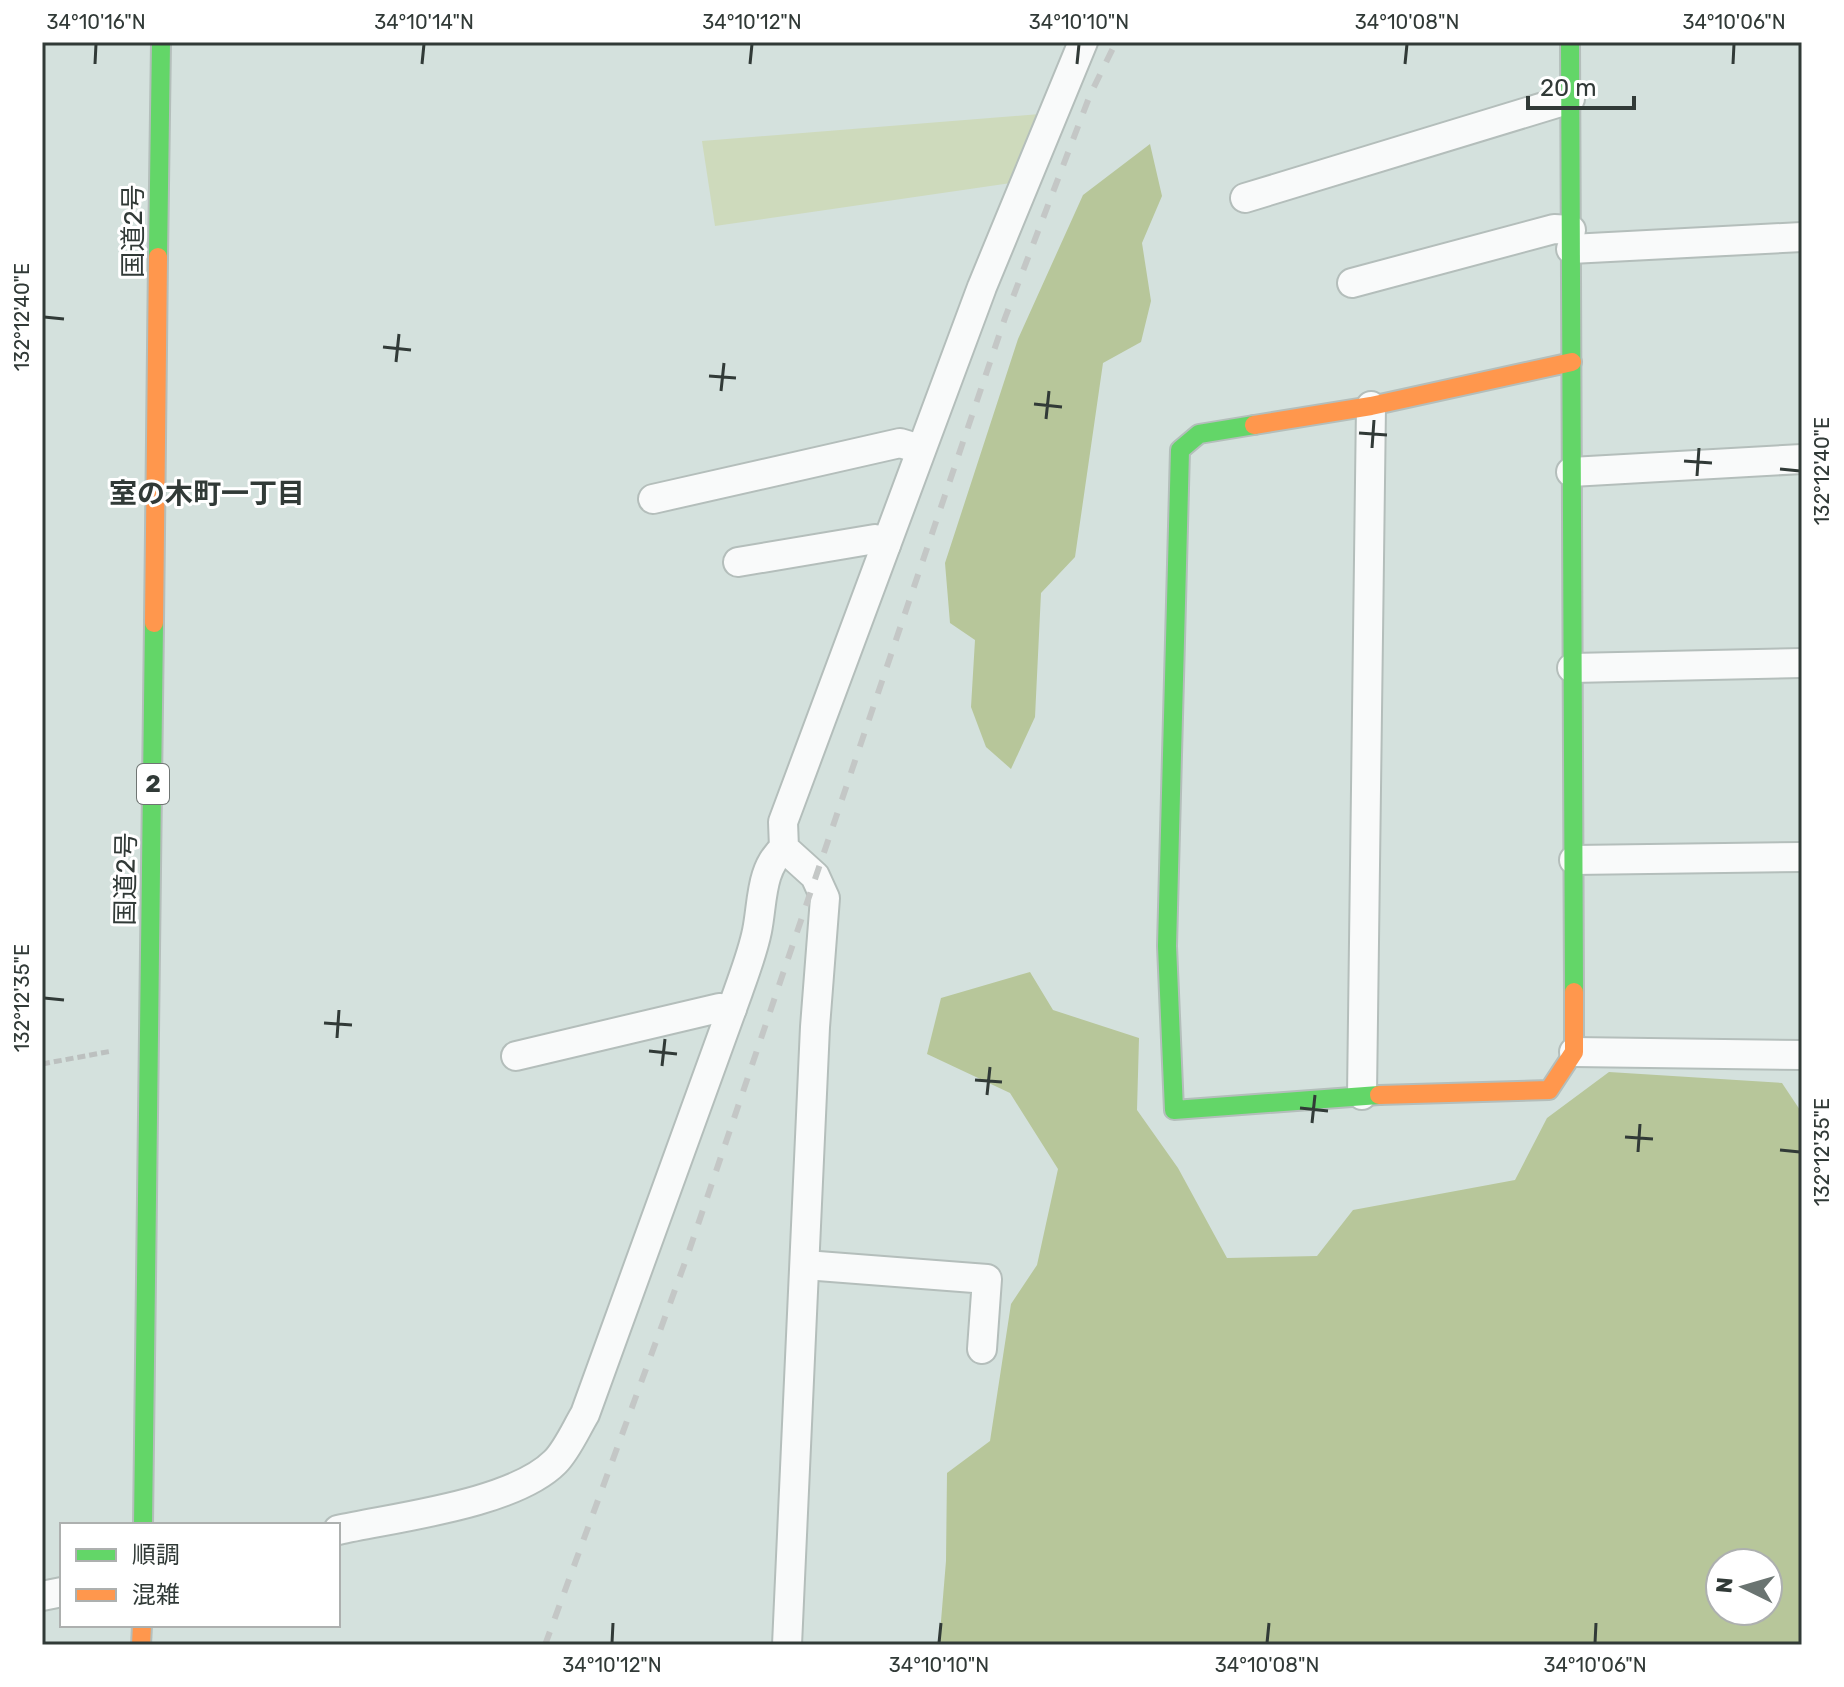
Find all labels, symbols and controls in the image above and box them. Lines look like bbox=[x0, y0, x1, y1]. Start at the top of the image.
text: 34°10'16"N bbox=[46, 10, 146, 34]
text: 34°10'14"N bbox=[374, 10, 474, 34]
text: 34°10'12"N bbox=[702, 10, 802, 34]
text: 34°10'10"N bbox=[1029, 10, 1129, 34]
text: 34°10'08"N bbox=[1355, 10, 1459, 34]
text: 34°10'06"N bbox=[1682, 10, 1786, 34]
scale bar bbox=[1528, 60, 1634, 110]
text: 20 m bbox=[1540, 74, 1597, 102]
street label: 国道2号 bbox=[118, 184, 149, 278]
text: 132°12'40"E bbox=[10, 263, 34, 371]
text: 132°12'40"E bbox=[1810, 417, 1834, 525]
district label: 室の木町一丁目 bbox=[109, 477, 305, 510]
road number: 2 bbox=[137, 764, 169, 804]
street label: 国道2号 bbox=[110, 832, 142, 926]
text: 132°12'35"E bbox=[10, 944, 34, 1052]
text: 132°12'35"E bbox=[1810, 1098, 1834, 1206]
legend bbox=[60, 1523, 340, 1627]
text: 順調 bbox=[132, 1541, 180, 1569]
north arrow bbox=[1704, 1547, 1784, 1627]
text: N bbox=[1710, 1576, 1739, 1594]
text: 混雑 bbox=[132, 1581, 180, 1609]
text: 34°10'12"N bbox=[562, 1653, 662, 1677]
text: 34°10'10"N bbox=[889, 1653, 989, 1677]
text: 34°10'08"N bbox=[1215, 1653, 1319, 1677]
text: 34°10'06"N bbox=[1543, 1653, 1647, 1677]

